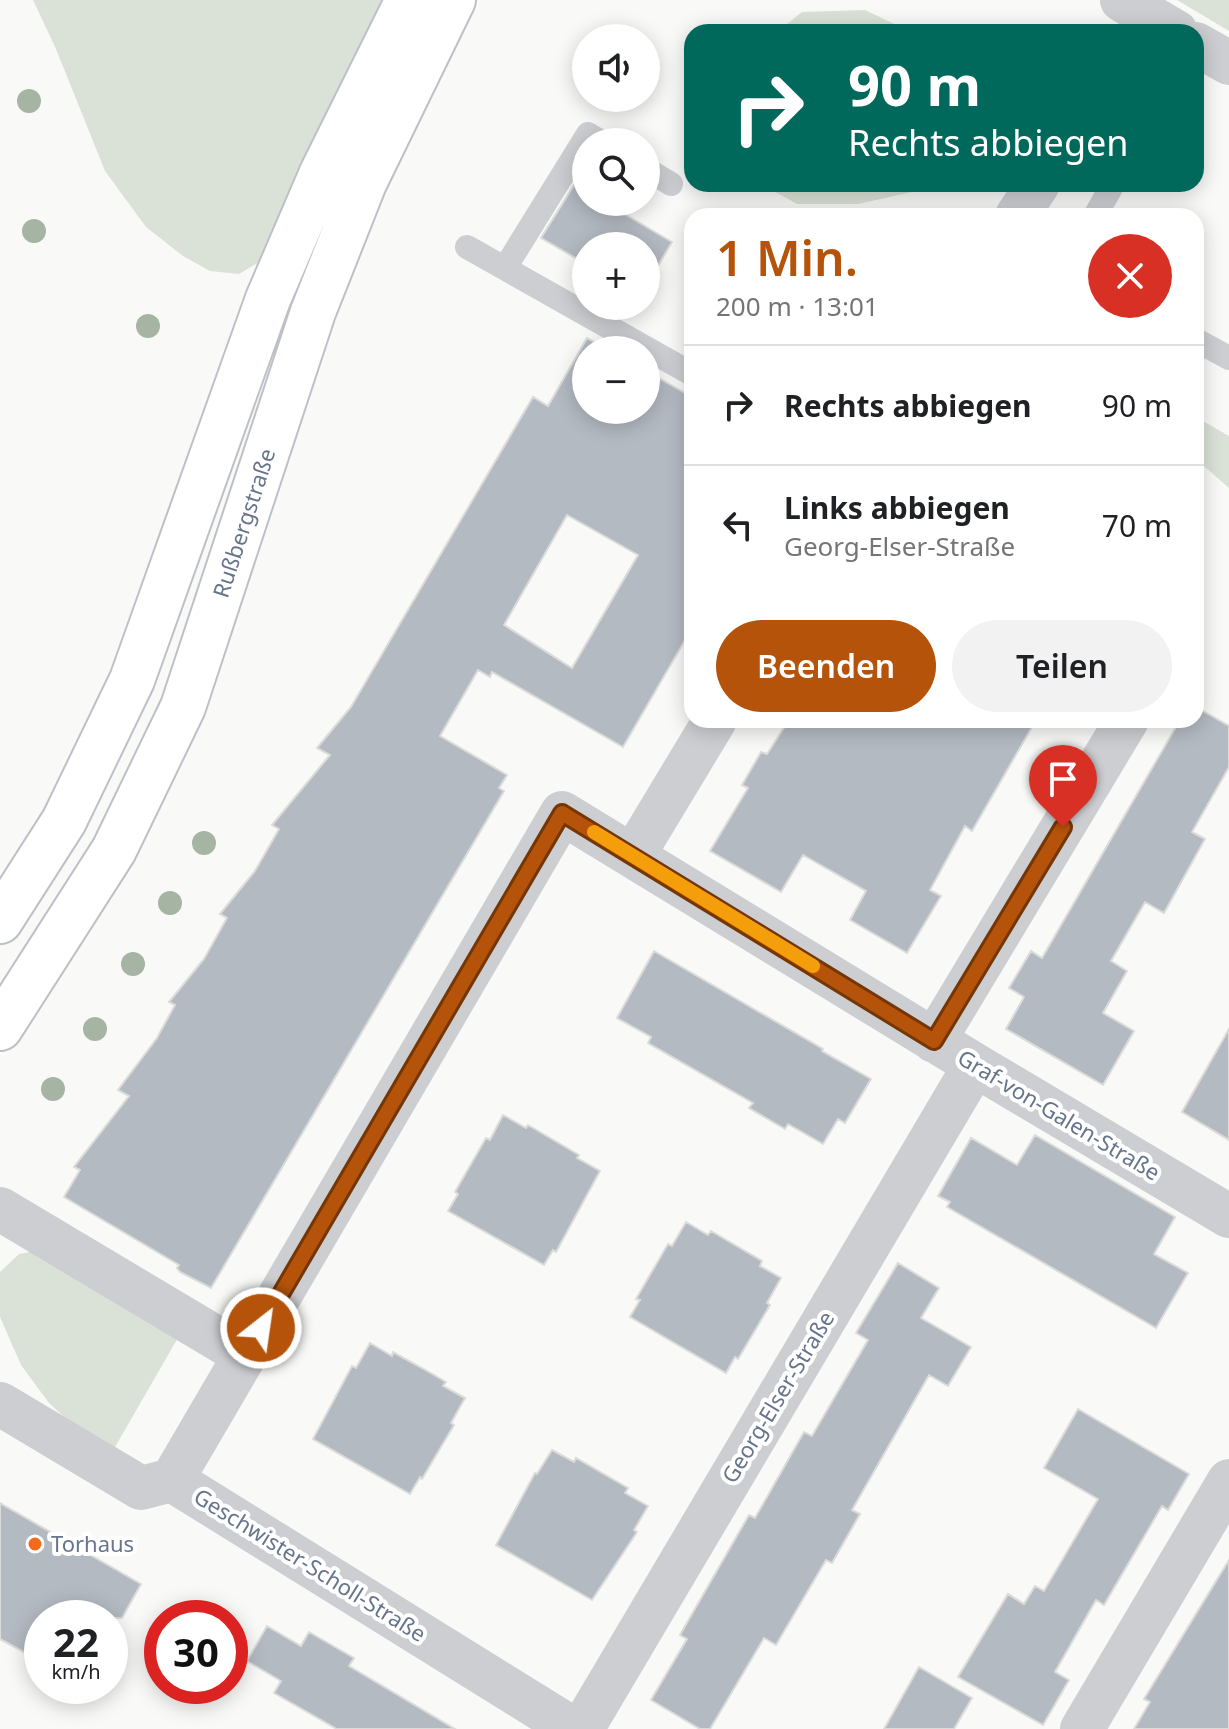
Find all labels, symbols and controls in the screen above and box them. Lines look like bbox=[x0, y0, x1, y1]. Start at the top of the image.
map controls bbox=[572, 24, 660, 424]
button: sound bbox=[572, 24, 660, 112]
text: 90 m bbox=[848, 46, 981, 122]
icon: right bbox=[716, 56, 820, 160]
text: Rechts abbiegen bbox=[848, 118, 1129, 167]
button: search bbox=[572, 128, 660, 216]
text: 1 Min. bbox=[716, 225, 858, 290]
button: + bbox=[572, 232, 660, 320]
button: close bbox=[1088, 234, 1172, 318]
text: 200 m · 13:01 bbox=[716, 288, 879, 324]
button: − bbox=[572, 336, 660, 424]
icon: right bbox=[716, 383, 760, 427]
text: Rechts abbiegen bbox=[784, 385, 1032, 426]
text: 90 m bbox=[1102, 385, 1172, 426]
street label: Rußbergstraße bbox=[205, 444, 281, 601]
text: Links abbiegen bbox=[784, 487, 1010, 528]
icon: left bbox=[716, 503, 760, 547]
text: 70 m bbox=[1102, 505, 1172, 546]
text: Georg-Elser-Straße bbox=[784, 528, 1015, 564]
button: Beenden bbox=[716, 620, 936, 712]
button: Teilen bbox=[952, 620, 1172, 712]
pin bbox=[1029, 745, 1097, 827]
icon: arrive bbox=[1041, 757, 1085, 801]
street label: Graf-von-Galen-Straße bbox=[953, 1042, 1166, 1187]
position arrow bbox=[219, 1286, 303, 1370]
street label: Georg-Elser-Straße bbox=[714, 1305, 840, 1488]
street label: Geschwister-Scholl-Straße bbox=[189, 1480, 432, 1648]
place label: Torhaus bbox=[51, 1528, 134, 1558]
marker: Torhaus bbox=[26, 1535, 44, 1553]
speed limit sign: 30 bbox=[144, 1600, 248, 1704]
text: 22 bbox=[53, 1614, 99, 1669]
text: km/h bbox=[51, 1658, 101, 1685]

